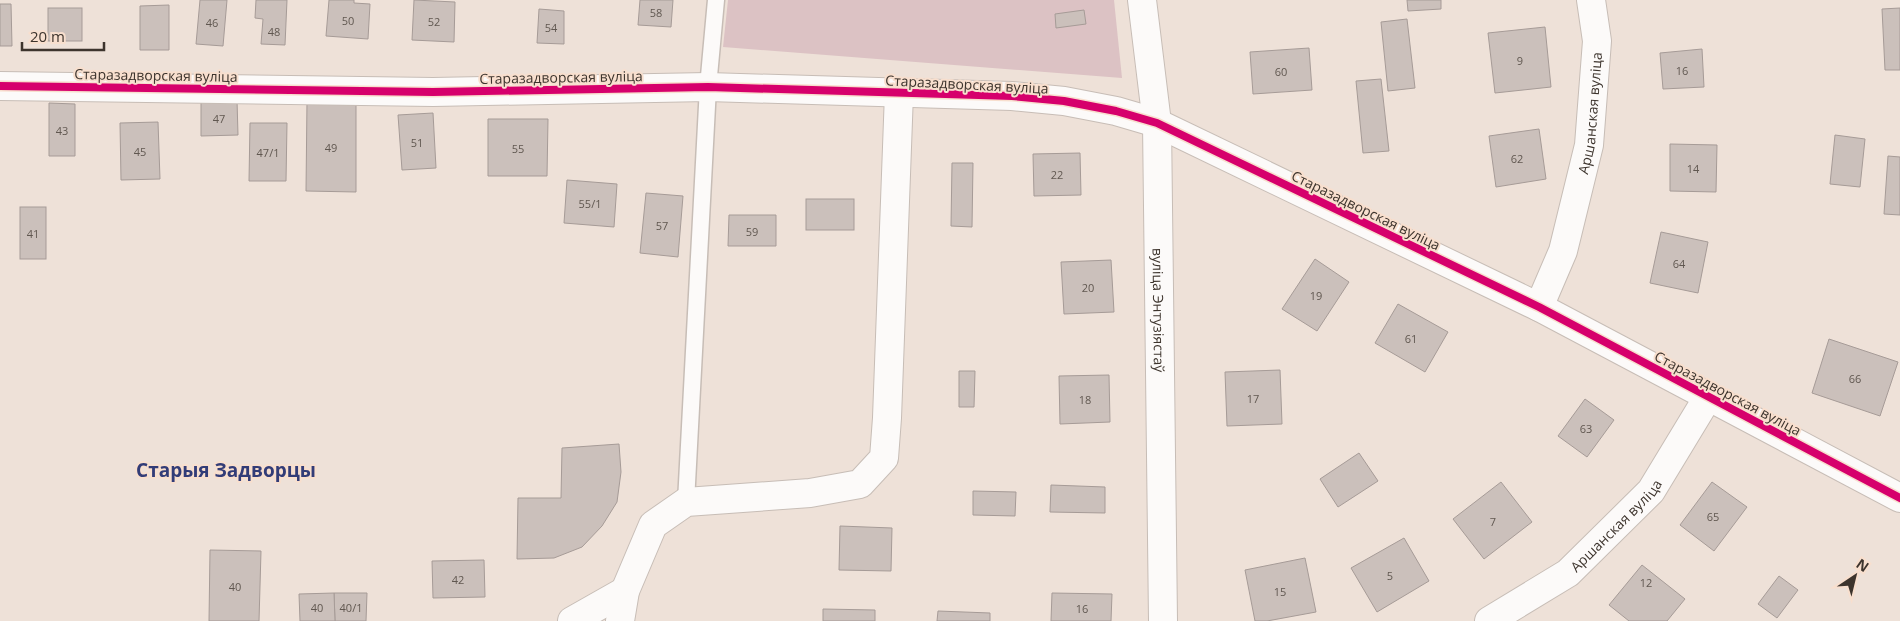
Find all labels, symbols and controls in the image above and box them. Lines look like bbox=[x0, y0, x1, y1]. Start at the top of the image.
house number: 58 bbox=[650, 5, 662, 20]
house number: 50 bbox=[342, 13, 354, 28]
house number: 52 bbox=[428, 14, 440, 29]
house number: 46 bbox=[206, 15, 218, 30]
scale bar bbox=[22, 20, 105, 52]
house number: 54 bbox=[545, 20, 558, 35]
house number: 48 bbox=[268, 24, 280, 39]
text: 20 m bbox=[30, 26, 65, 46]
street label: Аршанская вуліца bbox=[1573, 51, 1606, 176]
house number: 9 bbox=[1517, 53, 1523, 68]
house number: 16 bbox=[1676, 63, 1688, 78]
street label: Старазадворская вуліца bbox=[74, 64, 238, 86]
house number: 60 bbox=[1275, 64, 1287, 79]
street label: Старазадворская вуліца bbox=[479, 66, 643, 88]
street label: Старазадворская вуліца bbox=[885, 70, 1049, 98]
house number: 47 bbox=[213, 111, 225, 126]
house number: 43 bbox=[56, 123, 68, 138]
house number: 51 bbox=[411, 135, 423, 150]
house number: 49 bbox=[325, 140, 337, 155]
house number: 55 bbox=[512, 141, 524, 156]
house number: 45 bbox=[134, 144, 146, 159]
house number: 47/1 bbox=[257, 145, 279, 160]
house number: 62 bbox=[1511, 151, 1523, 166]
house number: 14 bbox=[1687, 161, 1700, 176]
street label: Старазадворская вуліца bbox=[1288, 166, 1444, 254]
house number: 22 bbox=[1051, 167, 1063, 182]
house number: 55/1 bbox=[579, 196, 601, 211]
house number: 57 bbox=[656, 218, 668, 233]
house number: 59 bbox=[746, 224, 758, 239]
house number: 41 bbox=[27, 226, 39, 241]
street label: вуліца Энтузіястаў bbox=[1149, 248, 1170, 373]
house number: 64 bbox=[1673, 256, 1686, 271]
house number: 20 bbox=[1082, 280, 1094, 295]
house number: 19 bbox=[1310, 288, 1322, 303]
house number: 61 bbox=[1405, 331, 1417, 346]
street label: Старазадворская вуліца bbox=[1651, 346, 1805, 440]
house number: 66 bbox=[1849, 371, 1861, 386]
house number: 17 bbox=[1247, 391, 1259, 406]
house number: 18 bbox=[1079, 392, 1091, 407]
house number: 63 bbox=[1580, 421, 1592, 436]
district label: Старыя Задворцы bbox=[136, 457, 316, 483]
street label: Аршанская вуліца bbox=[1566, 476, 1666, 575]
house number: 65 bbox=[1707, 509, 1719, 524]
house number: 7 bbox=[1490, 514, 1496, 529]
north arrow bbox=[1830, 551, 1880, 601]
text: N bbox=[1853, 554, 1873, 576]
house number: 5 bbox=[1387, 568, 1393, 583]
house number: 42 bbox=[452, 572, 464, 587]
house number: 12 bbox=[1640, 575, 1652, 590]
house number: 40 bbox=[229, 579, 241, 594]
house number: 15 bbox=[1274, 584, 1286, 599]
house number: 40 bbox=[311, 600, 323, 615]
house number: 40/1 bbox=[340, 600, 362, 615]
house number: 16 bbox=[1076, 601, 1088, 616]

